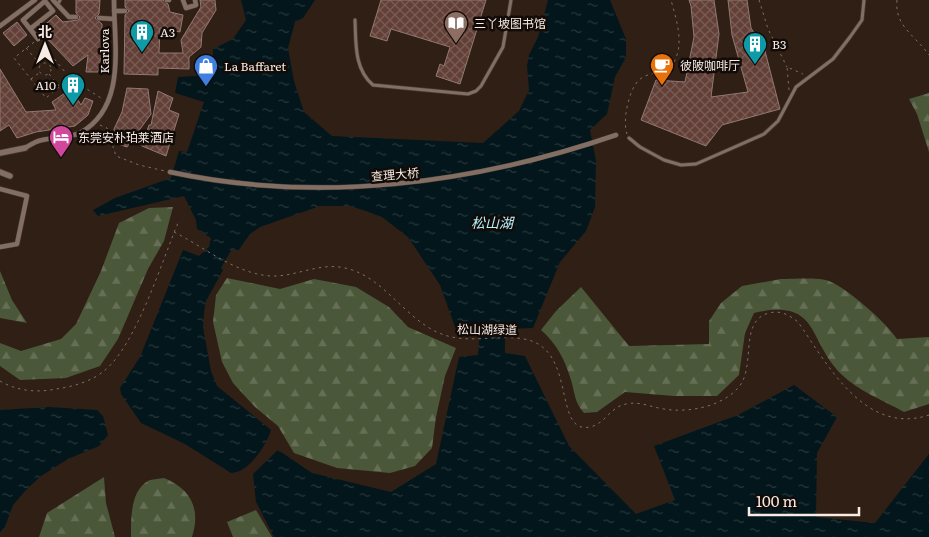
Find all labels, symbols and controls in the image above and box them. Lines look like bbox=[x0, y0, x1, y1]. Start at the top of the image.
library icon: 三丫坡图书馆 bbox=[443, 10, 469, 44]
place label: 三丫坡图书馆 bbox=[474, 14, 546, 32]
building icon: A3 bbox=[129, 19, 155, 53]
north arrow bbox=[20, 20, 70, 70]
text: 北 bbox=[38, 21, 52, 41]
place label: A3 bbox=[160, 23, 175, 41]
street label: Karlova bbox=[95, 28, 113, 73]
building icon: B3 bbox=[742, 31, 768, 65]
place label: B3 bbox=[772, 35, 786, 53]
cafe icon: 彼陂咖啡厅 bbox=[649, 52, 675, 86]
shop icon: La Baffaret bbox=[193, 53, 219, 87]
place label: 彼陂咖啡厅 bbox=[680, 56, 740, 74]
place label: La Baffaret bbox=[224, 57, 286, 75]
building icon: A10 bbox=[60, 72, 86, 106]
place label: A10 bbox=[35, 76, 56, 94]
hotel icon: 东莞安朴珀莱酒店 bbox=[48, 124, 74, 158]
place label: 东莞安朴珀莱酒店 bbox=[78, 128, 174, 146]
street label: 查理大桥 bbox=[370, 163, 420, 185]
water label: 松山湖 bbox=[471, 212, 515, 232]
street label: 松山湖绿道 bbox=[457, 319, 517, 339]
scale bar bbox=[749, 484, 859, 516]
text: 100 m bbox=[756, 489, 797, 512]

